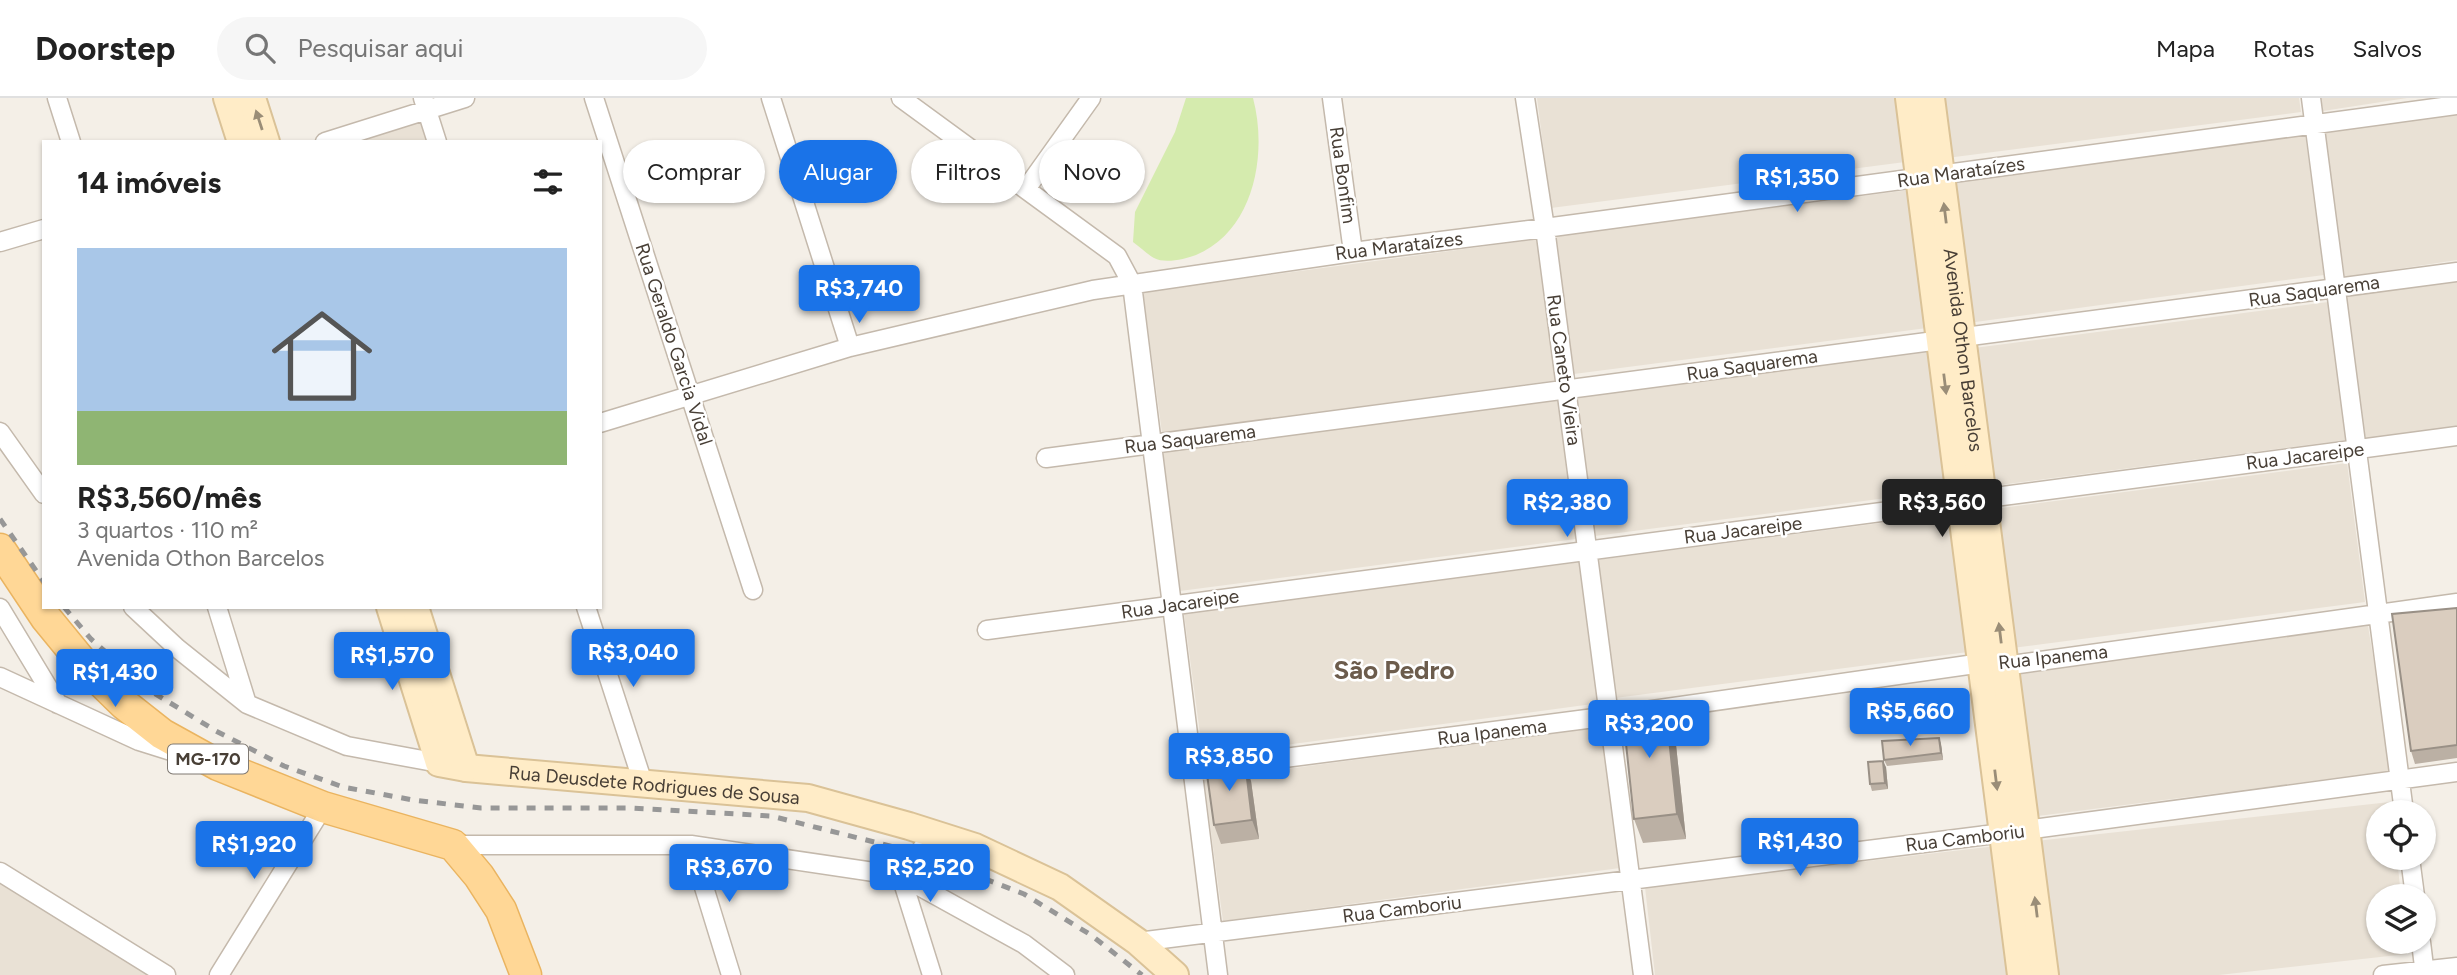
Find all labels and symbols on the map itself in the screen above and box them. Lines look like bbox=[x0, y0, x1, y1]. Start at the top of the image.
one-way arrow bbox=[253, 109, 263, 130]
street label: Rua Bonfim bbox=[1325, 125, 1361, 225]
street label: Rua Marataízes bbox=[1896, 152, 2026, 192]
pin: R$1,350 bbox=[1732, 155, 1862, 214]
one-way arrow bbox=[1940, 202, 1951, 224]
street label: Rua Marataízes bbox=[1334, 227, 1464, 265]
street label: Rua Geraldo Garcia Vidal bbox=[630, 240, 718, 448]
street label: Avenida Othon Barcelos bbox=[1939, 247, 1988, 453]
pin: R$3,740 bbox=[794, 266, 924, 325]
street label: Rua Saquarema bbox=[2247, 270, 2381, 312]
street label: Rua Caneto Vieira bbox=[1542, 293, 1586, 447]
street label: Rua Saquarema bbox=[1685, 344, 1819, 386]
one-way arrow bbox=[1940, 374, 1951, 396]
street label: Rua Saquarema bbox=[1123, 420, 1257, 458]
street label: Rua Jacareipe bbox=[2244, 437, 2366, 475]
pin: R$2,380 bbox=[1502, 480, 1632, 539]
pin: R$3,560 bbox=[1877, 480, 2007, 539]
street label: Rua Jacareipe bbox=[1682, 511, 1804, 549]
street label: Rua Jacareipe bbox=[1119, 584, 1241, 624]
one-way arrow bbox=[1995, 622, 2006, 644]
pin: R$3,040 bbox=[568, 630, 698, 689]
pin: R$1,570 bbox=[327, 632, 457, 692]
street label: Rua Ipanema bbox=[1997, 640, 2109, 674]
pin: R$1,430 bbox=[50, 650, 180, 709]
district label: São Pedro bbox=[1333, 654, 1455, 686]
pin: R$5,660 bbox=[1845, 688, 1975, 748]
pin: R$3,200 bbox=[1584, 700, 1714, 760]
street label: Rua Ipanema bbox=[1436, 714, 1548, 750]
pin: R$3,850 bbox=[1164, 734, 1294, 793]
road number: MG-170 bbox=[168, 744, 248, 774]
street label: Rua Deusdete Rodrigues de Sousa bbox=[508, 760, 801, 809]
one-way arrow bbox=[1991, 769, 2002, 791]
pin: R$1,430 bbox=[1735, 818, 1865, 878]
street label: Rua Camboriu bbox=[1904, 819, 2026, 857]
pin: R$1,920 bbox=[189, 822, 319, 881]
pin: R$3,670 bbox=[664, 844, 794, 904]
pin: R$2,520 bbox=[865, 844, 995, 904]
street label: Rua Camboriu bbox=[1341, 890, 1463, 928]
one-way arrow bbox=[2030, 896, 2041, 918]

